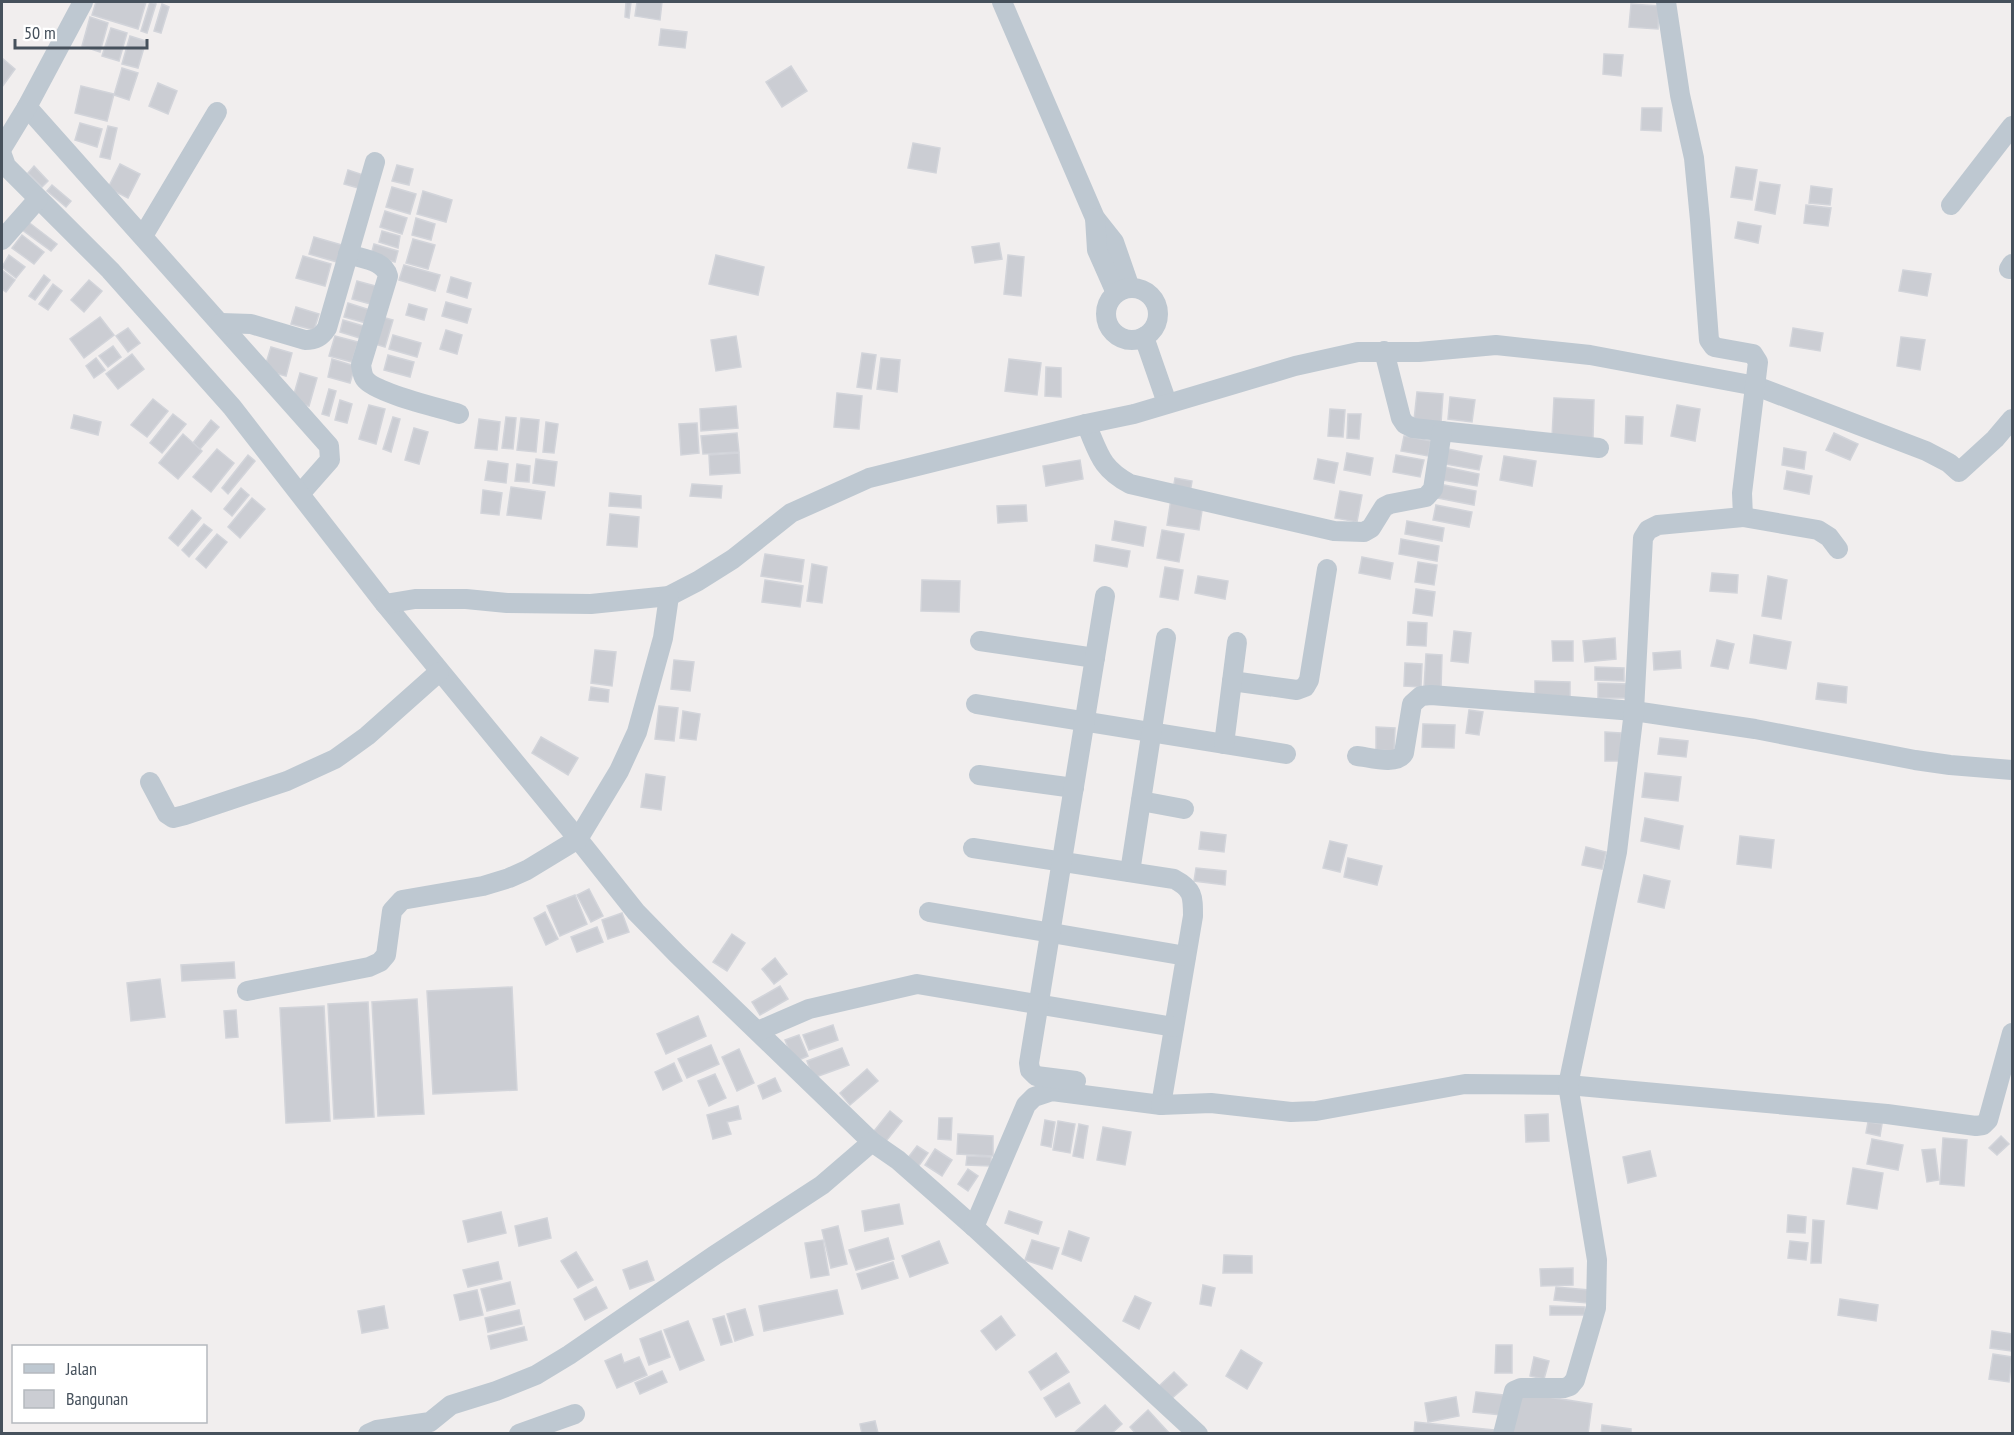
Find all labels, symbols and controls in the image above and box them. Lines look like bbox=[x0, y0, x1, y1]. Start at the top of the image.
scale bar bbox=[15, 12, 147, 50]
text: 50 m bbox=[24, 21, 56, 44]
legend bbox=[12, 1345, 207, 1423]
text: Jalan bbox=[65, 1357, 97, 1380]
text: Bangunan bbox=[66, 1387, 128, 1410]

